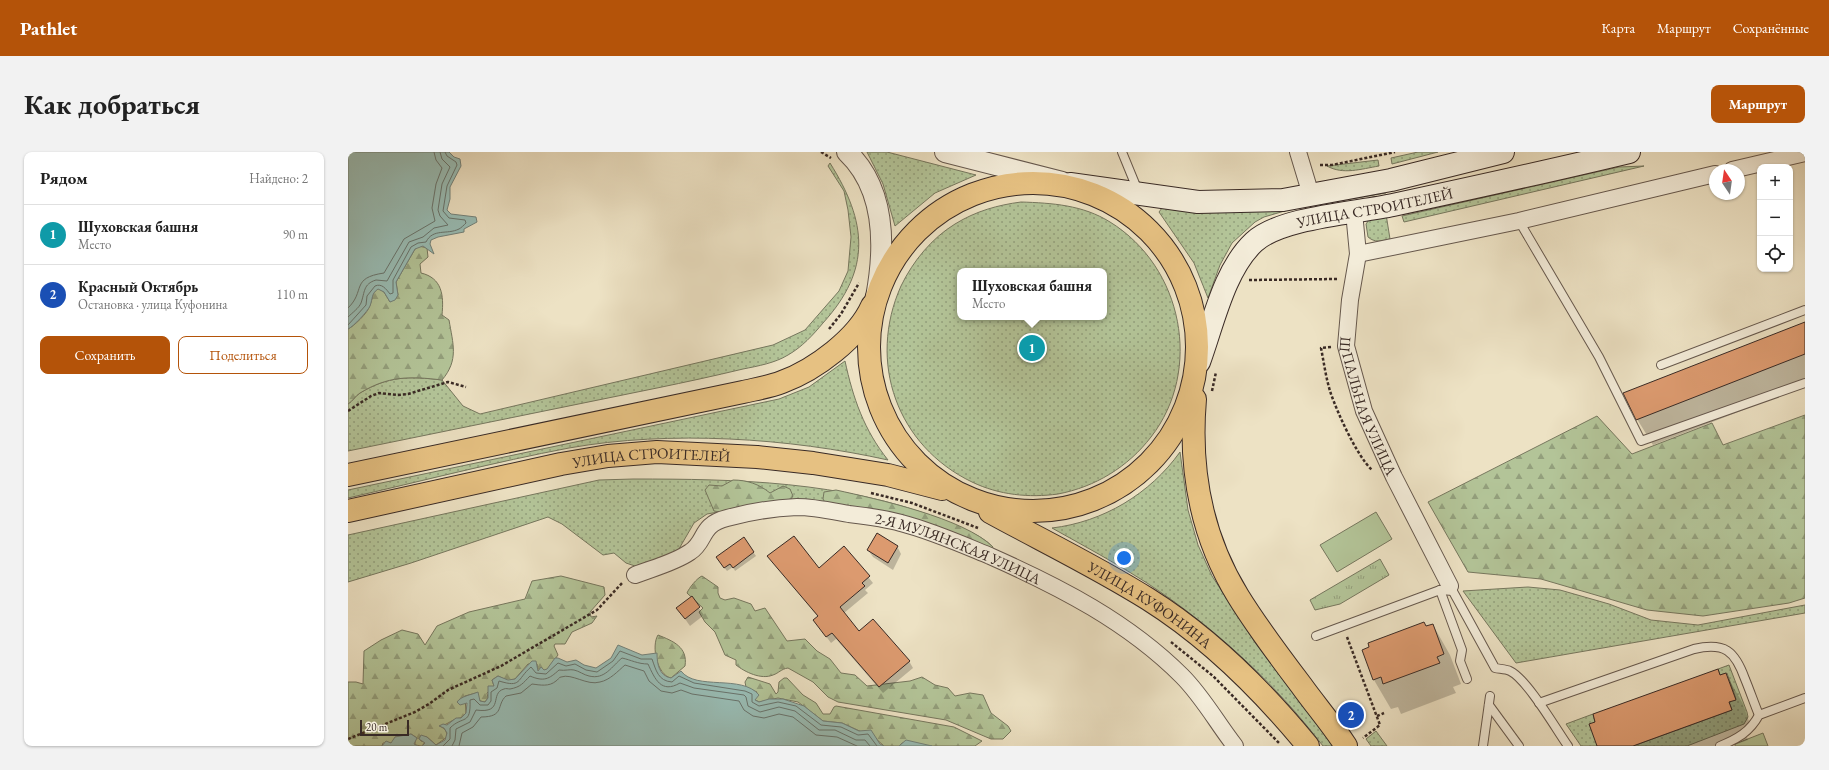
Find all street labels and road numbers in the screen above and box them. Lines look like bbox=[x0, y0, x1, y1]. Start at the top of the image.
street label: УЛИЦА СТРОИТЕЛЕЙ bbox=[1293, 183, 1454, 232]
street label: ШПАЛЬНАЯ УЛИЦА bbox=[1336, 336, 1402, 479]
street label: УЛИЦА СТРОИТЕЛЕЙ bbox=[570, 443, 731, 472]
street label: 2-Я МУЛЯНСКАЯ УЛИЦА bbox=[874, 508, 1045, 588]
street label: УЛИЦА КУФОНИНА bbox=[1084, 556, 1217, 652]

